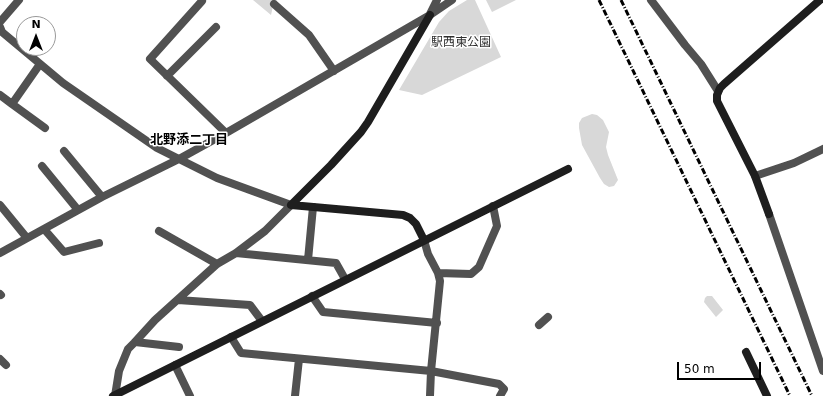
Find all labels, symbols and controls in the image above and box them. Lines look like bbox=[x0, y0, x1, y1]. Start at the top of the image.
north arrow bbox=[16, 16, 56, 56]
text: N bbox=[31, 18, 41, 31]
park label: 駅西東公園 bbox=[431, 36, 491, 50]
district label: 北野添二丁目 bbox=[150, 133, 228, 149]
scale bar bbox=[679, 354, 763, 380]
text: 50 m bbox=[684, 362, 715, 376]

